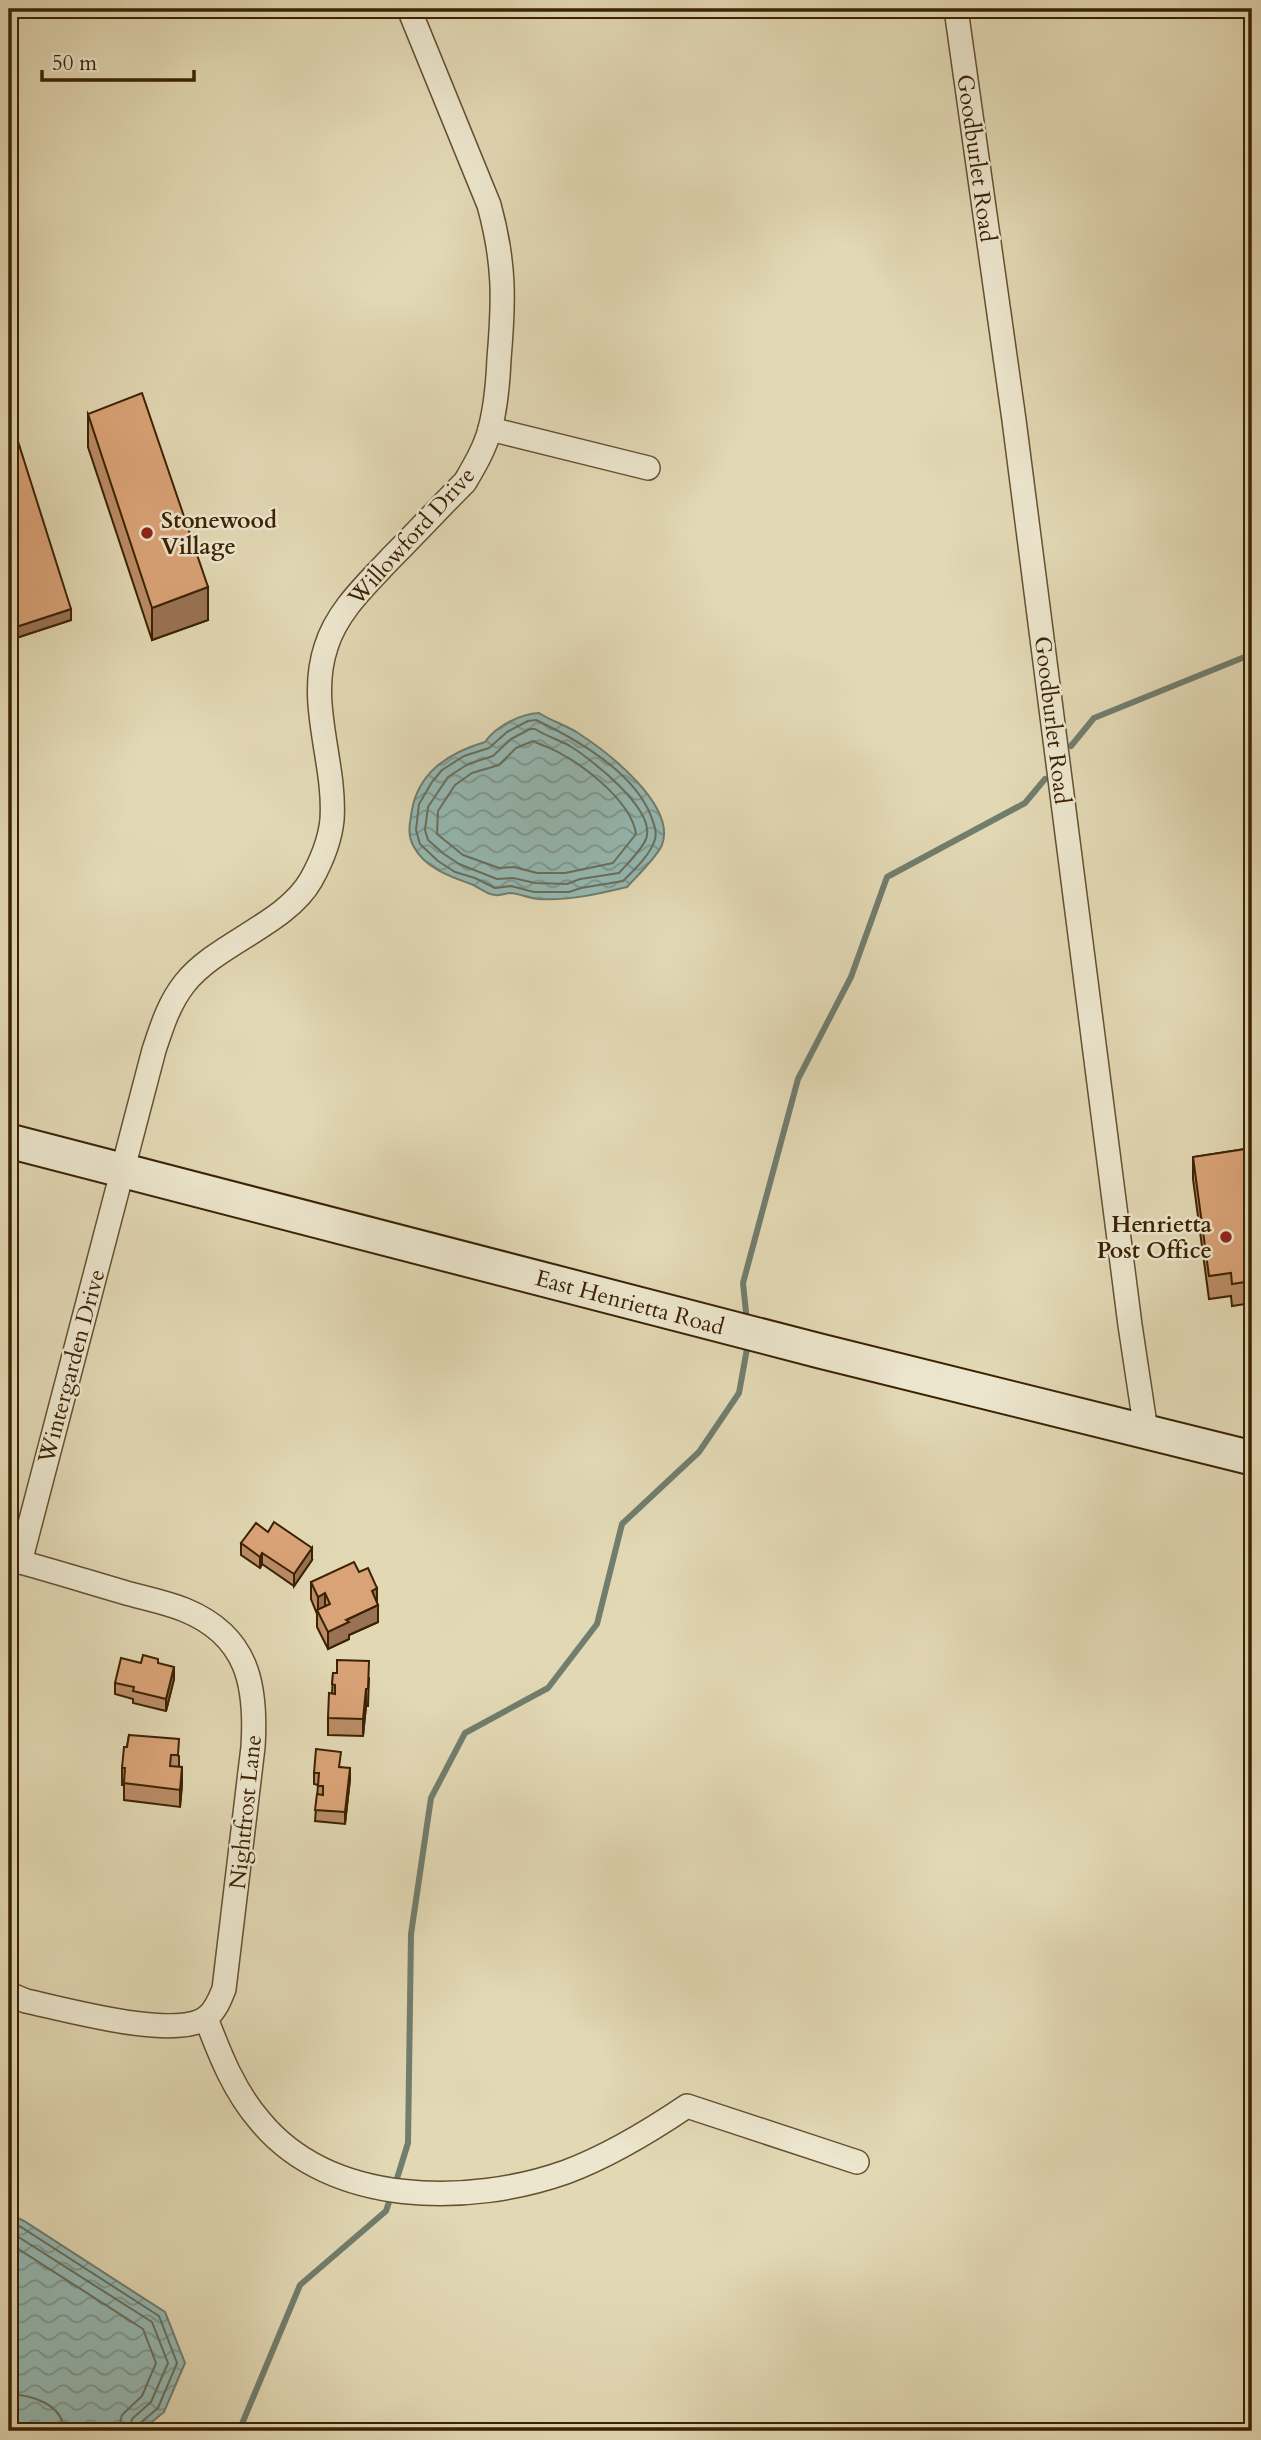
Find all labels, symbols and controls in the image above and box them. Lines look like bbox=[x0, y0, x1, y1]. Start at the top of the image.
scale bar bbox=[42, 38, 194, 82]
text: 50 m bbox=[52, 49, 97, 78]
street label: Goodburlet Road bbox=[949, 72, 1004, 245]
street label: Willowford Drive bbox=[340, 460, 482, 613]
place label: Stonewood Village bbox=[161, 505, 277, 562]
marker: Stonewood Village bbox=[139, 525, 155, 541]
street label: Goodburlet Road bbox=[1027, 634, 1078, 807]
place label: Henrietta Post Office bbox=[1097, 1209, 1213, 1266]
marker: Henrietta Post Office bbox=[1218, 1229, 1234, 1245]
street label: East Henrietta Road bbox=[532, 1262, 729, 1343]
street label: Wintergarden Drive bbox=[30, 1266, 112, 1468]
street label: Nightfrost Lane bbox=[222, 1733, 269, 1891]

